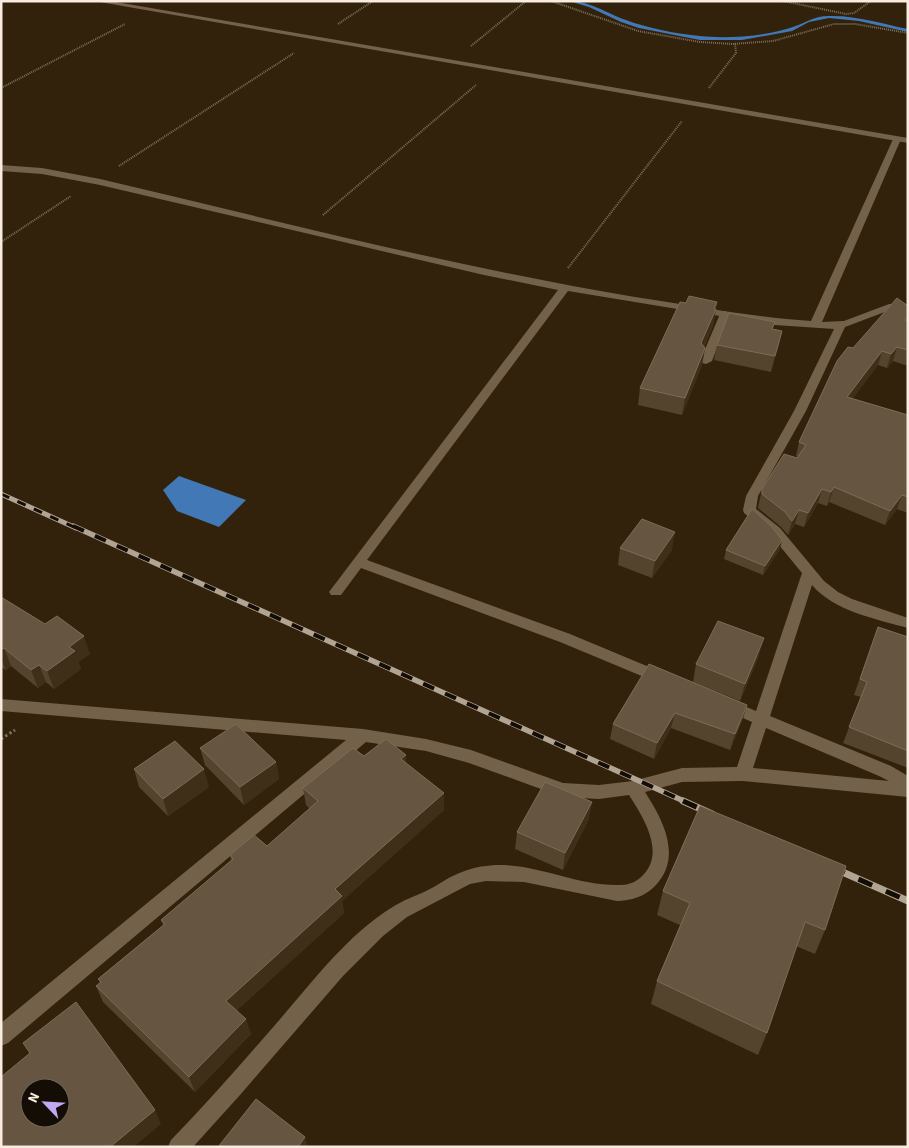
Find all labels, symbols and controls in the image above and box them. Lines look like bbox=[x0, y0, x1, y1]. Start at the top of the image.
north arrow bbox=[20, 1078, 70, 1128]
text: N bbox=[23, 1089, 45, 1106]

